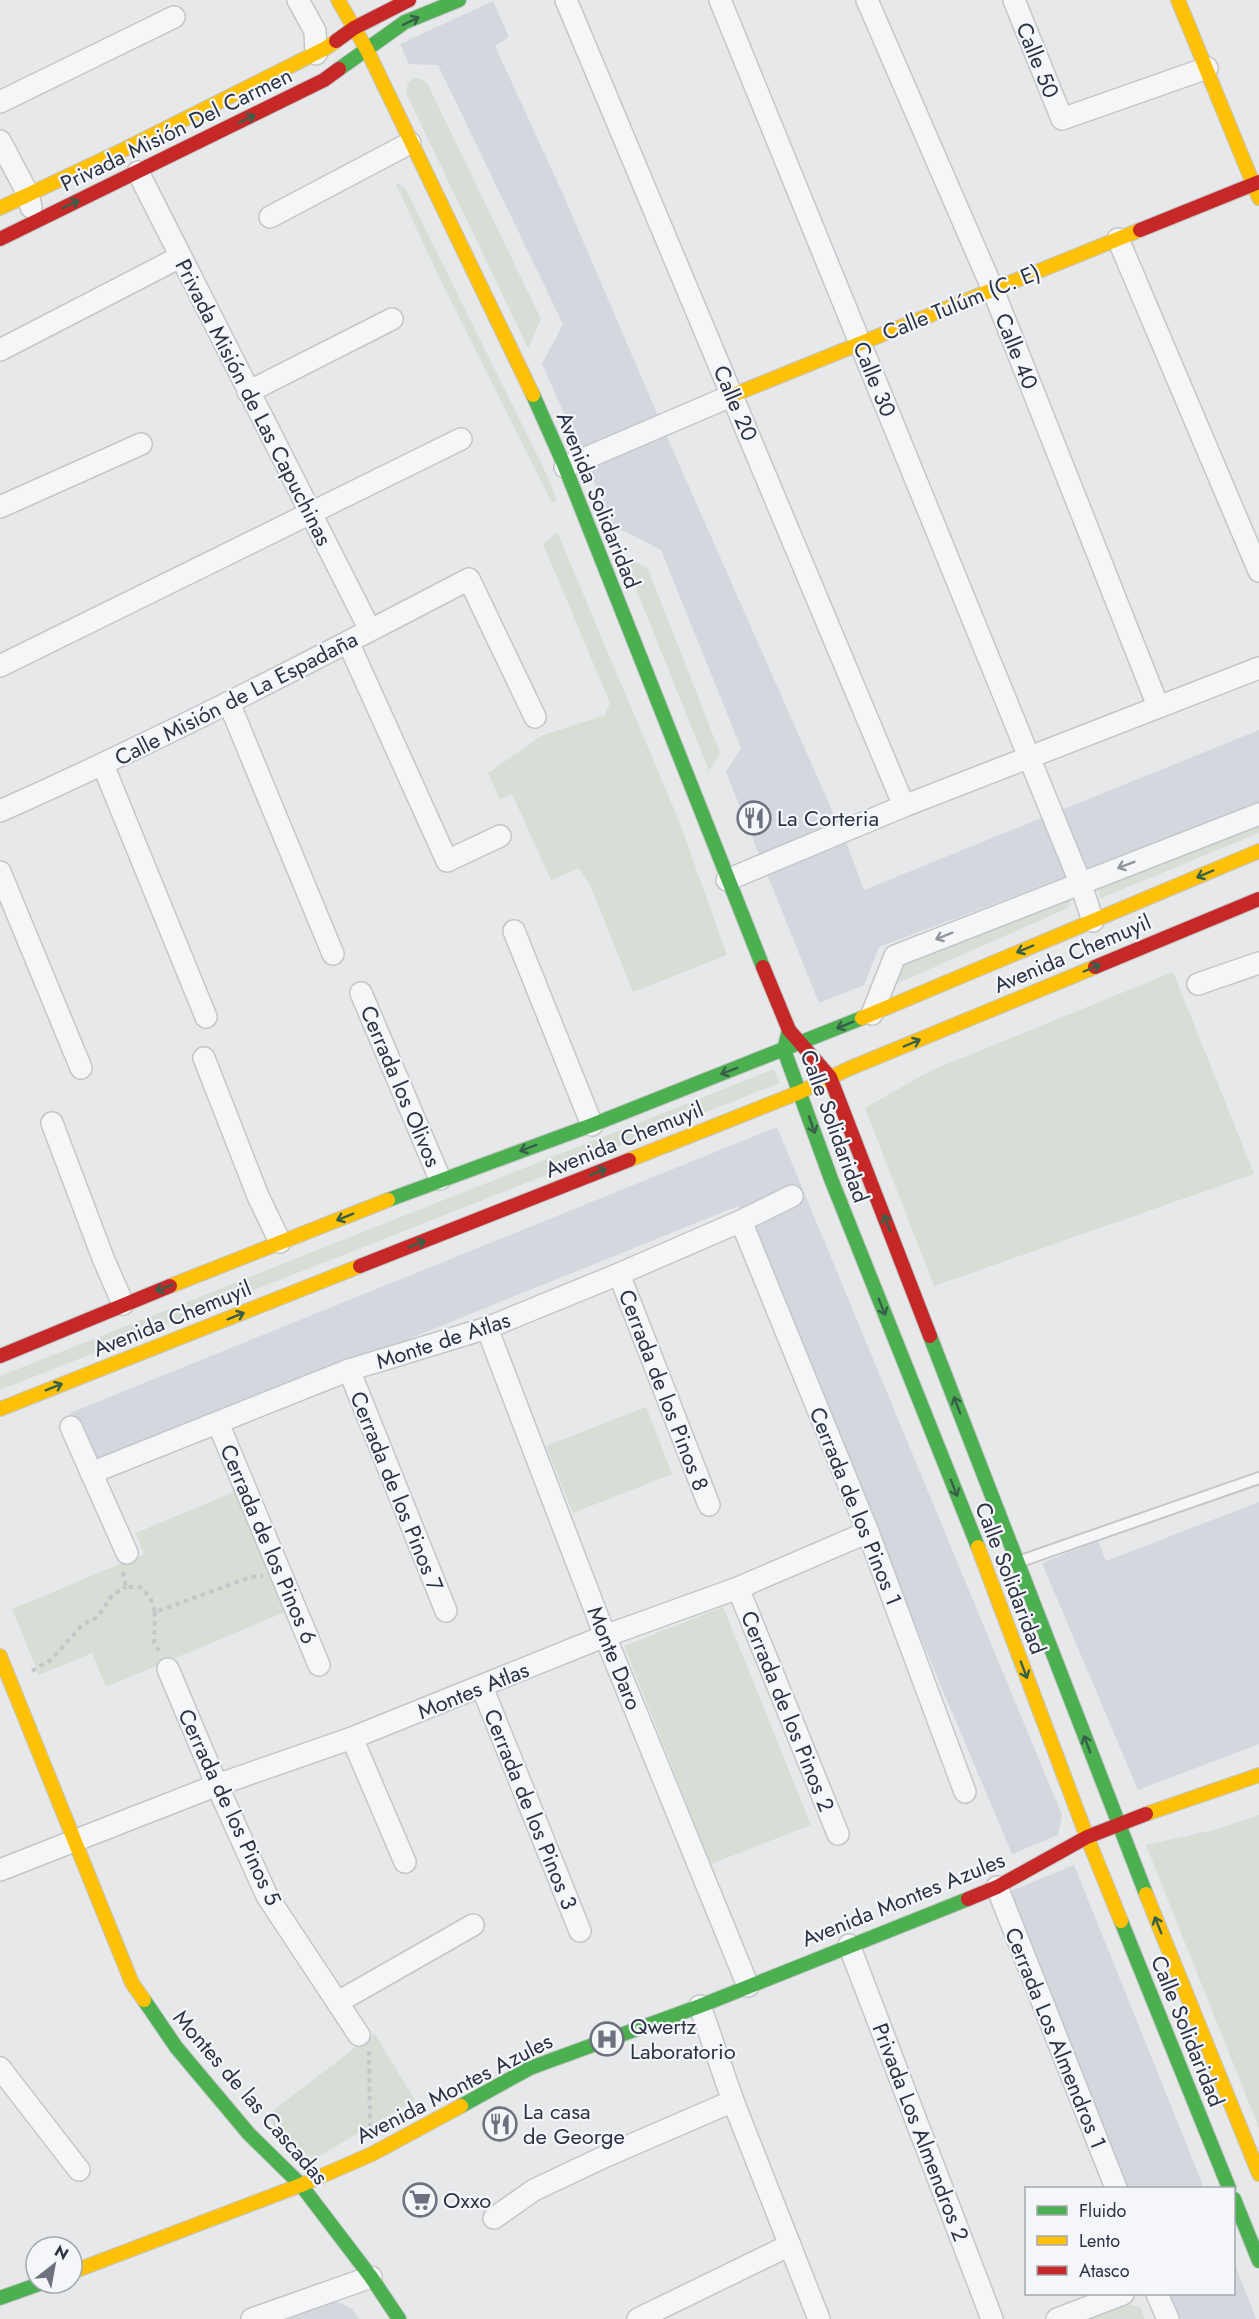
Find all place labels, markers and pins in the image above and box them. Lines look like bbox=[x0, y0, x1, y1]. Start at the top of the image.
restaurant icon: La Corteria bbox=[736, 800, 772, 836]
place label: La Corteria bbox=[777, 802, 879, 834]
place label: Qwertz Laboratorio bbox=[630, 2010, 736, 2067]
hospital icon: Qwertz Laboratorio bbox=[589, 2021, 625, 2057]
place label: La casa de George bbox=[523, 2095, 625, 2152]
restaurant icon: La casa de George bbox=[482, 2106, 518, 2142]
supermarket icon: Oxxo bbox=[402, 2182, 438, 2218]
place label: Oxxo bbox=[443, 2184, 491, 2216]

